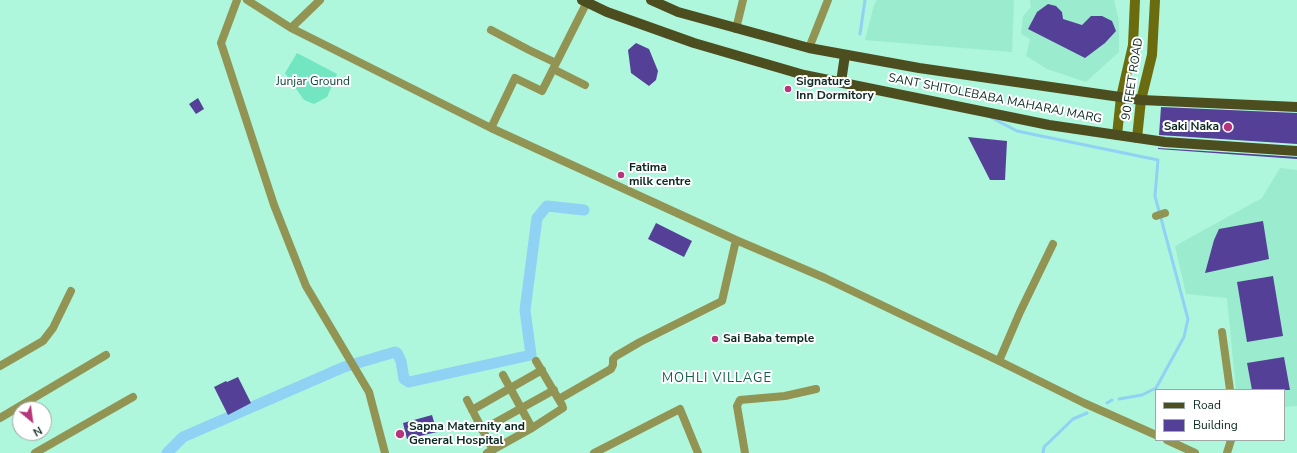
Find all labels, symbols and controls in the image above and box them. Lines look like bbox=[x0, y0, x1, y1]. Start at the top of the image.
street label: 90 FEET ROAD bbox=[1119, 37, 1147, 121]
street label: SANT SHITOLEBABA MAHARAJ MARG bbox=[887, 71, 1103, 127]
park label: Junjar Ground bbox=[276, 75, 350, 89]
place label: Signature Inn Dormitory bbox=[796, 75, 874, 103]
marker: Signature Inn Dormitory bbox=[783, 84, 793, 94]
place label: Saki Naka bbox=[1164, 120, 1219, 134]
marker: Saki Naka bbox=[1222, 121, 1234, 133]
place label: Fatima milk centre bbox=[629, 161, 691, 189]
marker: Fatima milk centre bbox=[616, 170, 626, 180]
place label: Sai Baba temple bbox=[723, 332, 814, 346]
marker: Sai Baba temple bbox=[710, 334, 720, 344]
district label: MOHLI VILLAGE bbox=[662, 371, 772, 387]
legend bbox=[1155, 389, 1285, 441]
text: Road bbox=[1193, 397, 1221, 413]
north arrow bbox=[12, 401, 52, 441]
text: Building bbox=[1193, 417, 1238, 433]
place label: Sapna Maternity and General Hospital bbox=[409, 420, 525, 448]
text: N bbox=[30, 422, 45, 440]
marker: Sapna Maternity and General Hospital bbox=[394, 428, 406, 440]

